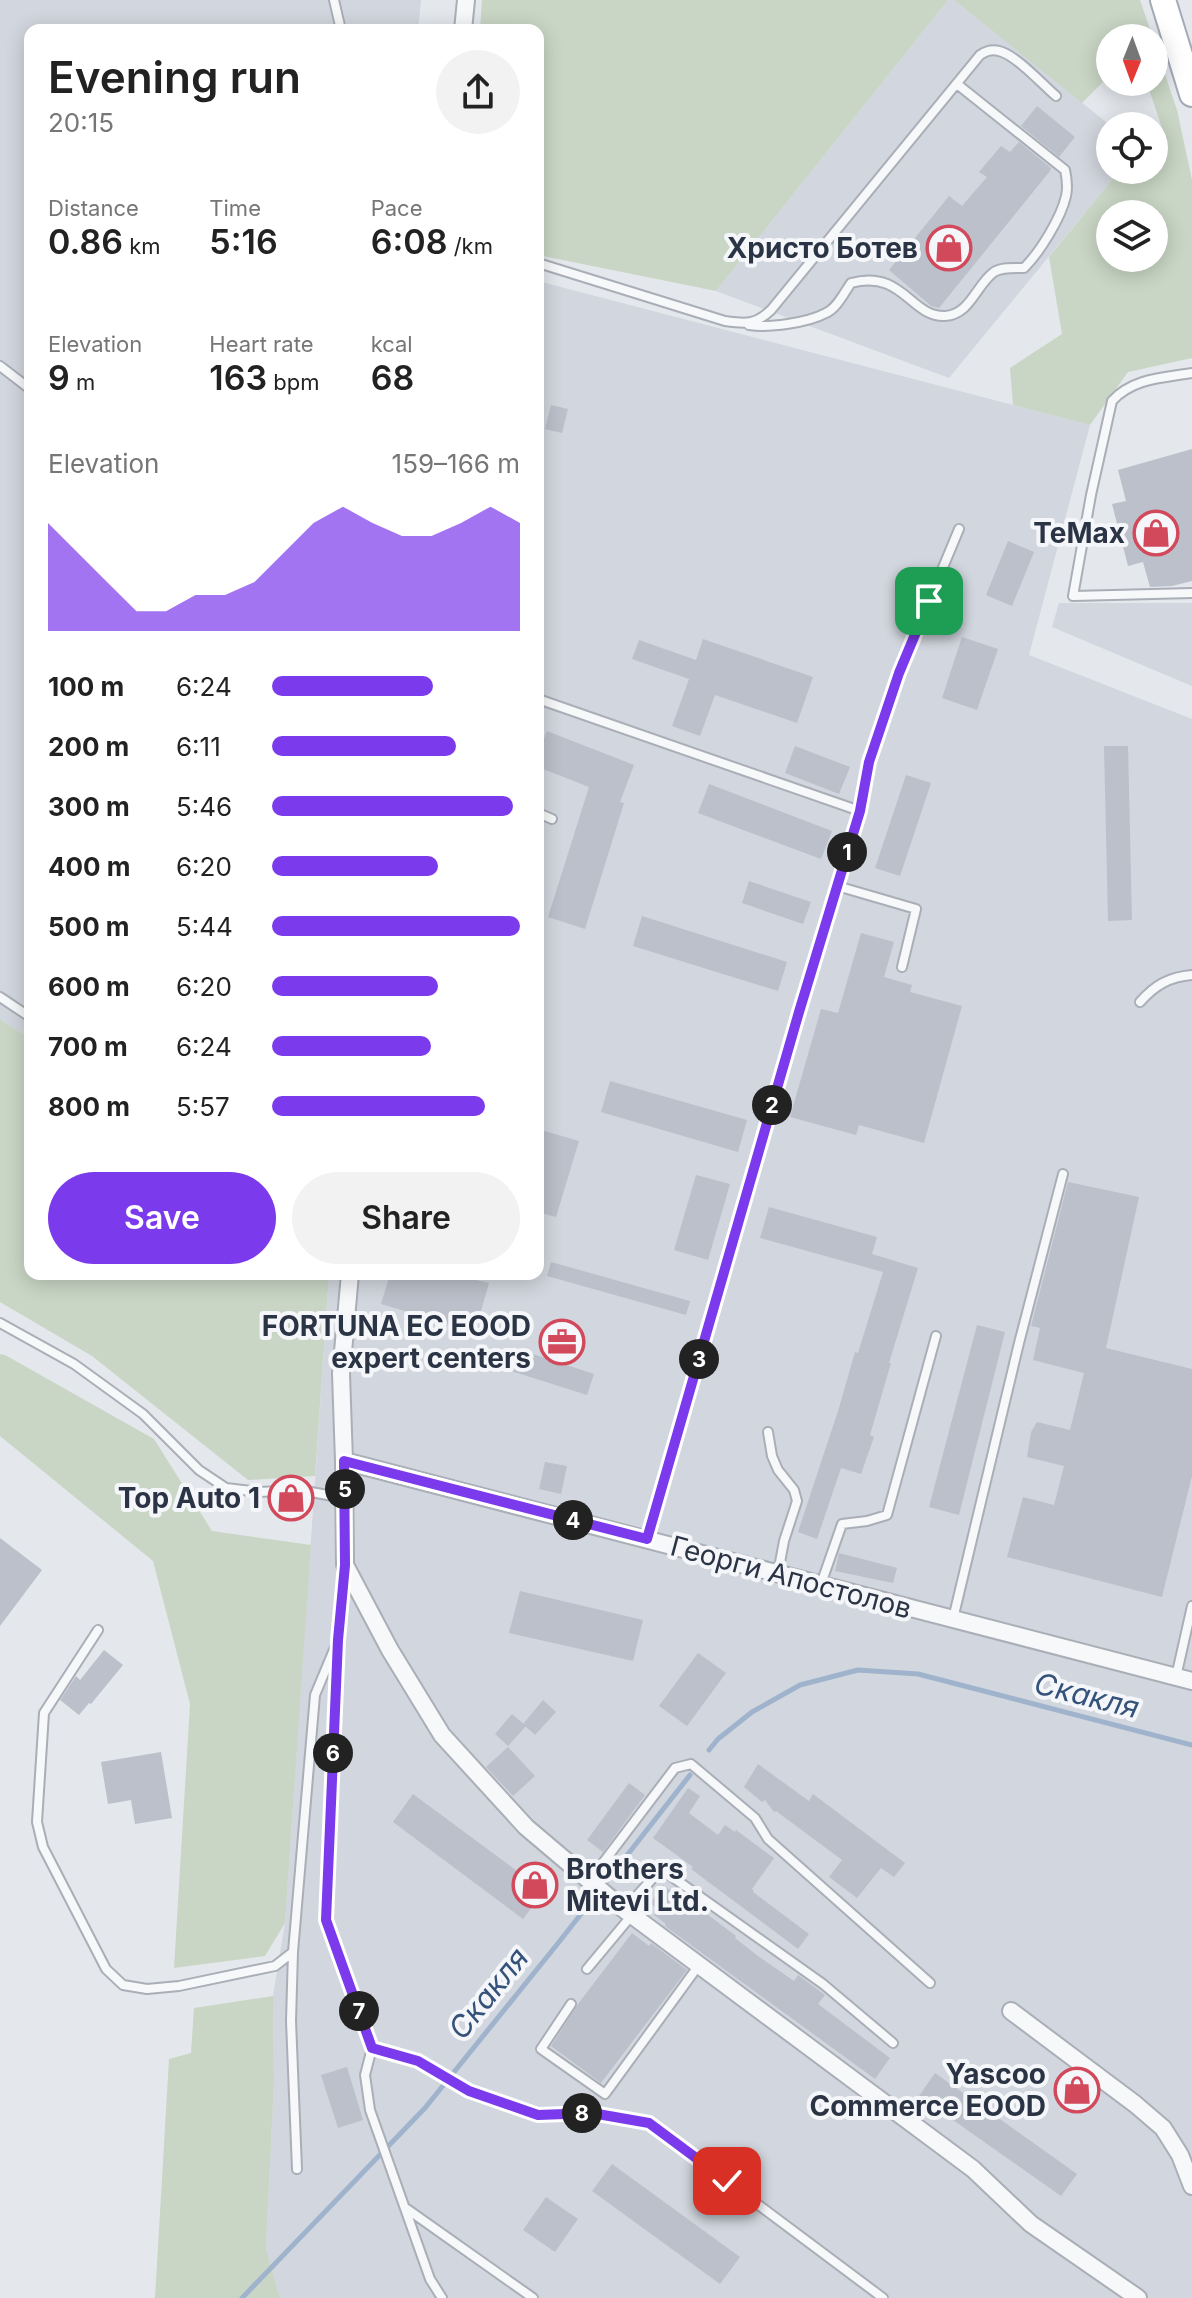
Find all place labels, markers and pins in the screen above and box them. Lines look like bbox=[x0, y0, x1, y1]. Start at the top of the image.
shop icon: Христо Ботев bbox=[925, 224, 973, 272]
place label: Христо Ботев bbox=[727, 231, 918, 265]
shop icon: TeMax bbox=[1132, 509, 1180, 557]
place label: TeMax bbox=[1033, 516, 1125, 550]
pin bbox=[895, 567, 963, 635]
pin: 1 bbox=[827, 832, 867, 872]
pin: 2 bbox=[752, 1085, 792, 1125]
place label: FORTUNA EC EOOD expert centers bbox=[262, 1309, 531, 1375]
office icon: FORTUNA EC EOOD expert centers bbox=[538, 1318, 586, 1366]
pin: 3 bbox=[679, 1339, 719, 1379]
pin: 5 bbox=[325, 1469, 365, 1509]
shop icon: Top Auto 1 bbox=[267, 1474, 315, 1522]
place label: Top Auto 1 bbox=[118, 1481, 260, 1515]
pin: 4 bbox=[553, 1500, 593, 1540]
pin: 6 bbox=[313, 1733, 353, 1773]
place label: Brothers Mitevi Ltd. bbox=[566, 1852, 709, 1918]
shop icon: Brothers Mitevi Ltd. bbox=[511, 1861, 559, 1909]
pin: 7 bbox=[339, 1991, 379, 2031]
place label: Yascoo Commerce EOOD bbox=[809, 2057, 1046, 2123]
shop icon: Yascoo Commerce EOOD bbox=[1053, 2066, 1101, 2114]
pin: 8 bbox=[562, 2093, 602, 2133]
pin bbox=[693, 2147, 761, 2215]

